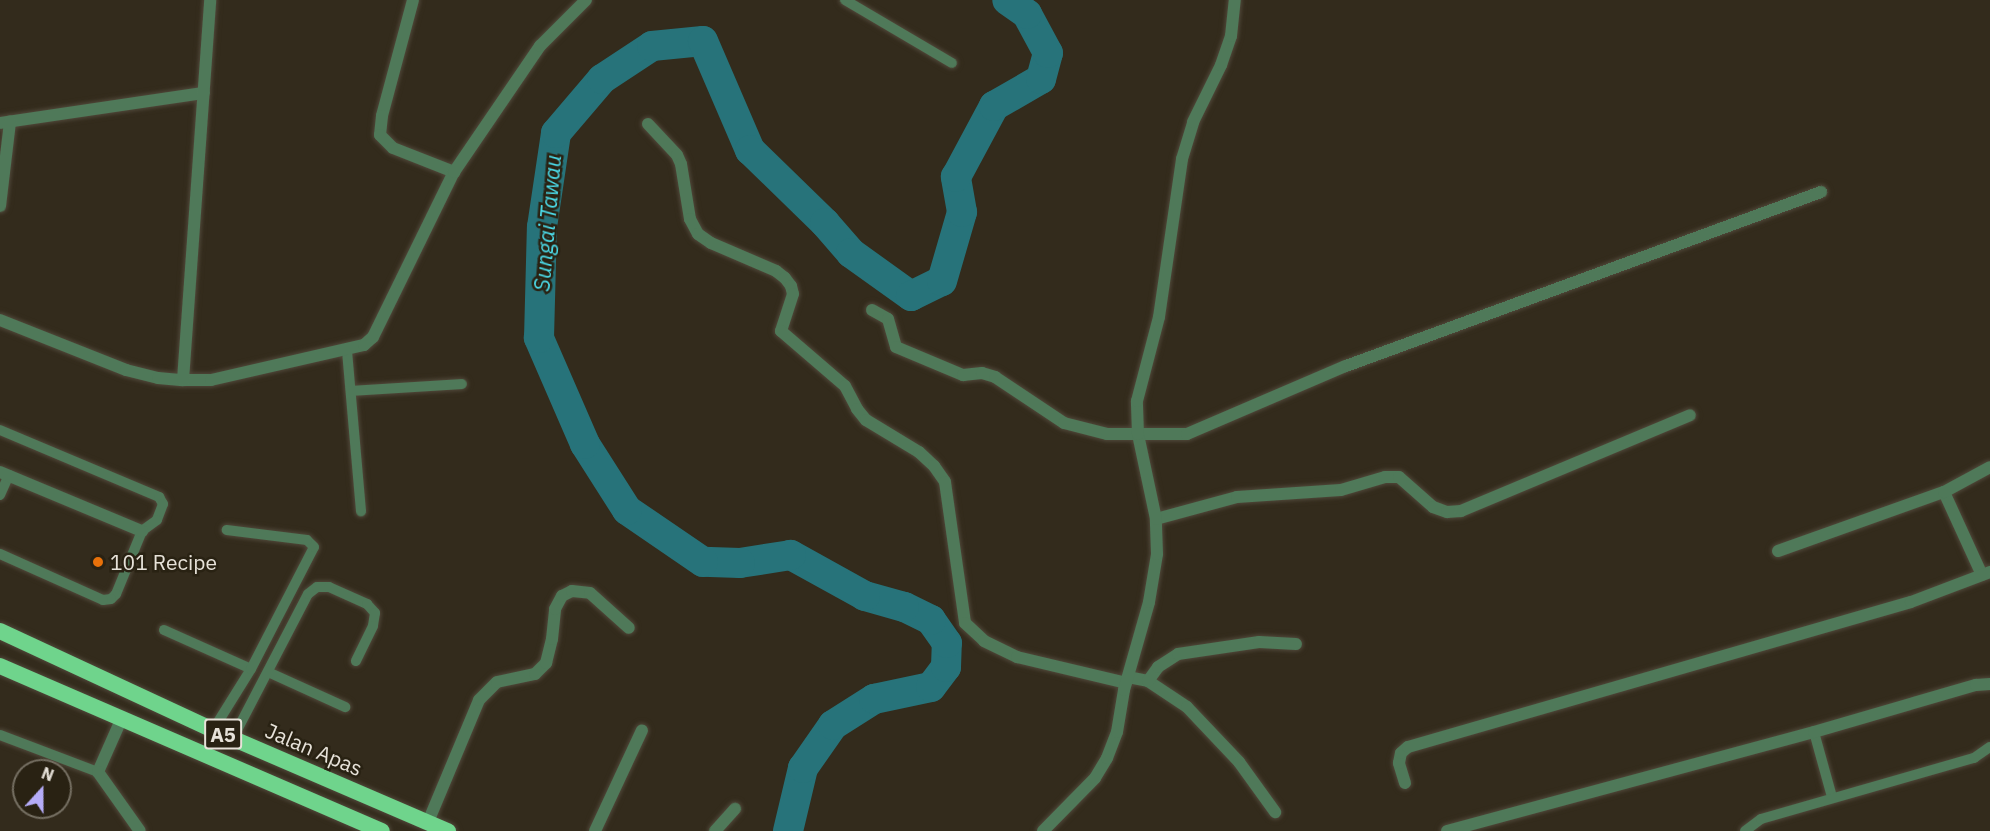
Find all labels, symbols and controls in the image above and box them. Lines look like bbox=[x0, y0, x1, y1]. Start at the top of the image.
water label: Sungai Tawau bbox=[528, 154, 566, 292]
place label: 101 Recipe bbox=[110, 549, 217, 575]
marker: 101 Recipe bbox=[91, 555, 105, 569]
road number: A5 bbox=[204, 717, 242, 751]
street label: Jalan Apas bbox=[262, 717, 366, 781]
north arrow bbox=[12, 759, 72, 819]
text: N bbox=[39, 763, 57, 785]

